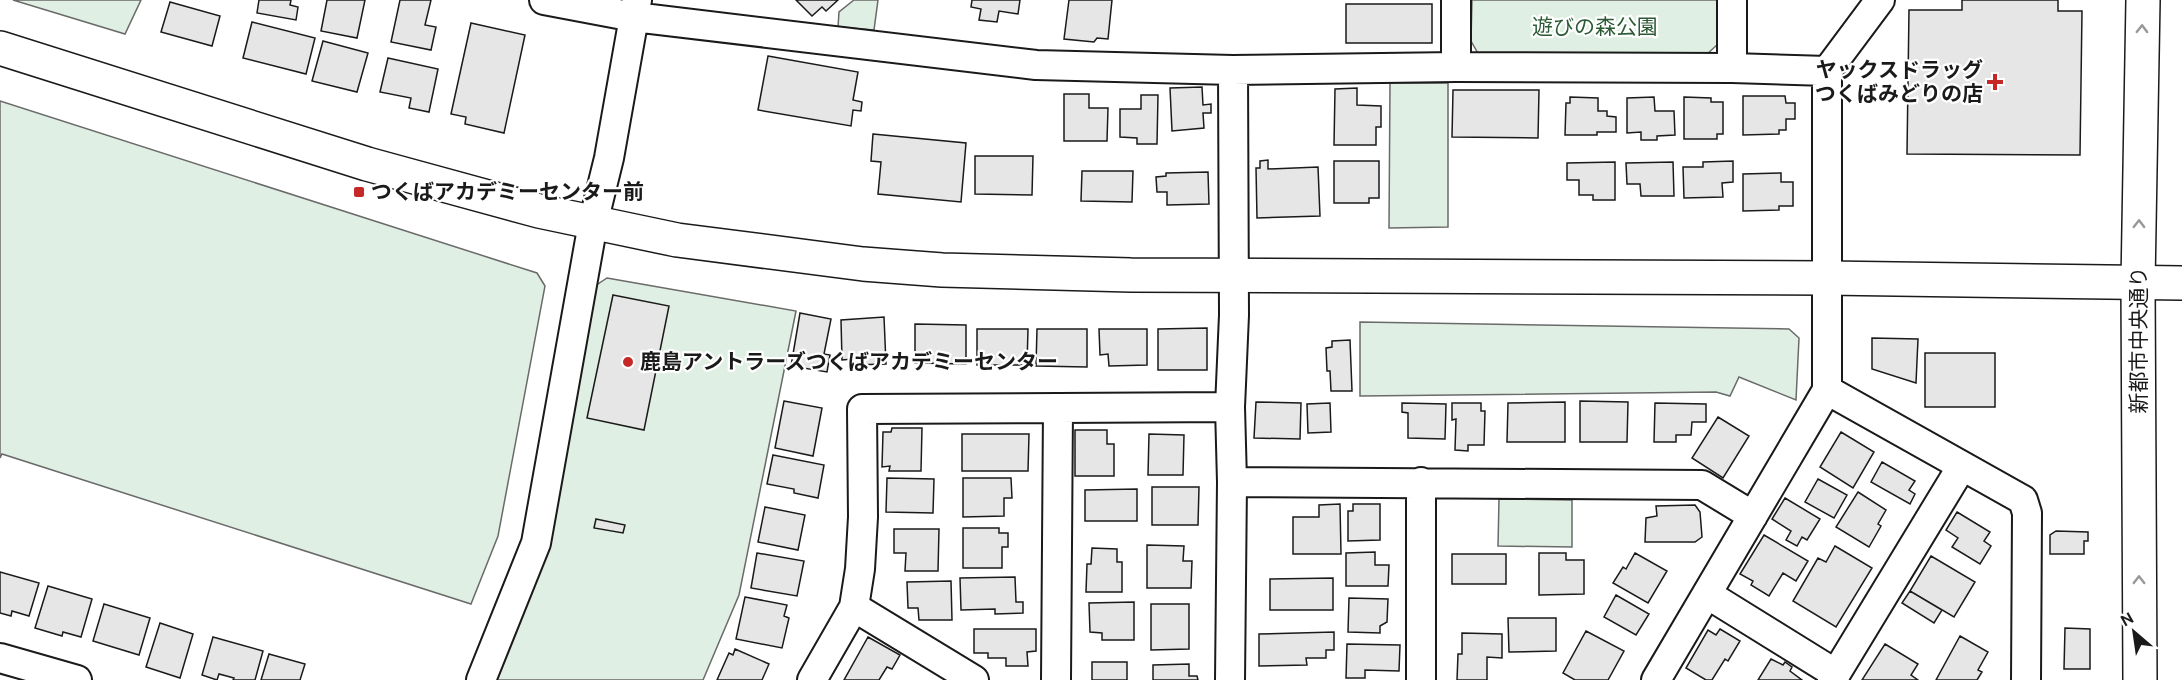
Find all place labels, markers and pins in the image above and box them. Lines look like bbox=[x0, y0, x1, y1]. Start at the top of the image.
place label: ヤックスドラッグ つくばみどりの店 bbox=[1815, 57, 1983, 105]
marker: ヤックスドラッグ つくばみどりの店 bbox=[1988, 75, 2002, 89]
place label: つくばアカデミーセンター前 bbox=[371, 179, 644, 203]
marker: つくばアカデミーセンター前 bbox=[352, 185, 366, 199]
place label: 鹿島アントラーズつくばアカデミーセンター bbox=[640, 349, 1058, 373]
marker: 鹿島アントラーズつくばアカデミーセンター bbox=[621, 355, 635, 369]

